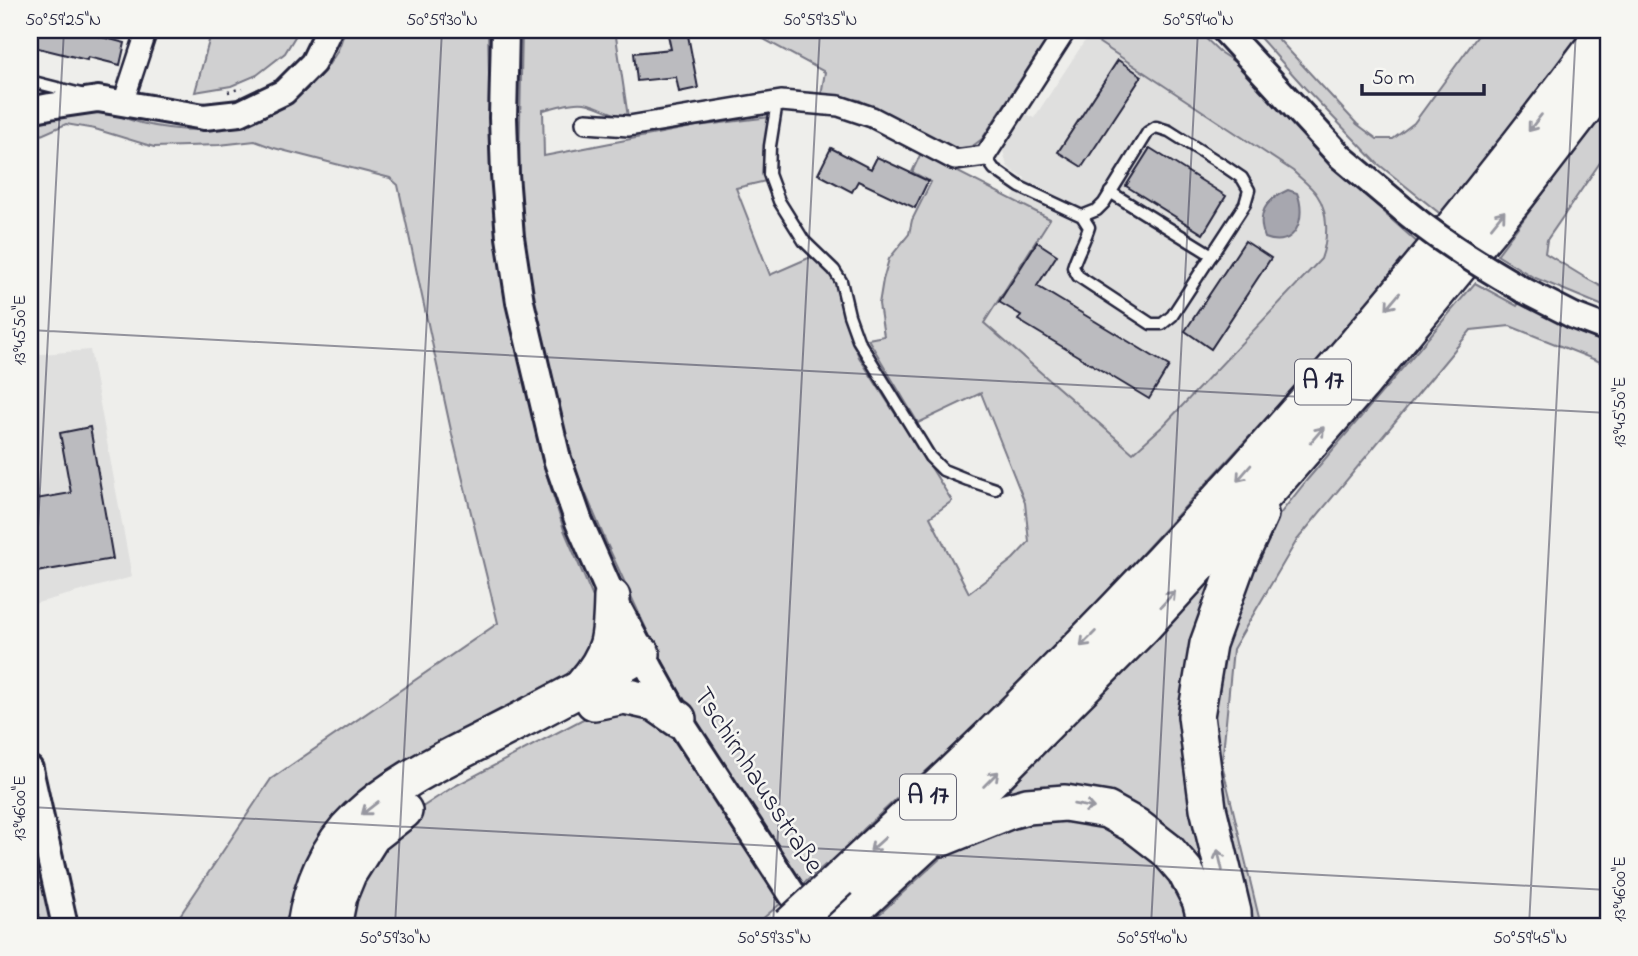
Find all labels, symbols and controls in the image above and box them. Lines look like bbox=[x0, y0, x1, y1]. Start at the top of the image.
text: 50°59'25"N bbox=[25, 8, 101, 34]
text: 50°59'30"N bbox=[406, 8, 478, 34]
text: 50°59'35"N bbox=[783, 8, 857, 34]
text: 50°59'40"N bbox=[1162, 8, 1234, 34]
scale bar bbox=[1362, 52, 1484, 96]
text: 50 m bbox=[1372, 64, 1415, 94]
one-way arrow bbox=[1528, 114, 1543, 132]
one-way arrow bbox=[1490, 211, 1506, 229]
one-way arrow bbox=[1385, 291, 1401, 309]
text: 13°45'50"E bbox=[8, 295, 34, 365]
road number: A 17 bbox=[1295, 360, 1351, 404]
text: 13°45'50"E bbox=[1608, 377, 1634, 447]
one-way arrow bbox=[1309, 426, 1325, 444]
one-way arrow bbox=[1236, 463, 1252, 481]
one-way arrow bbox=[1160, 590, 1176, 608]
one-way arrow bbox=[1080, 630, 1097, 647]
street label: Tschirnhausstraße bbox=[681, 680, 833, 883]
one-way arrow bbox=[983, 771, 1000, 788]
text: 13°46'00"E bbox=[8, 775, 34, 841]
road number: A 17 bbox=[900, 775, 956, 820]
one-way arrow bbox=[361, 800, 379, 815]
one-way arrow bbox=[1072, 800, 1095, 813]
one-way arrow bbox=[870, 836, 887, 853]
one-way arrow bbox=[1213, 849, 1226, 871]
text: 13°46'00"E bbox=[1608, 856, 1634, 922]
text: 50°59'30"N bbox=[359, 926, 431, 952]
text: 50°59'35"N bbox=[737, 926, 811, 952]
text: 50°59'40"N bbox=[1116, 926, 1188, 952]
text: 50°59'45"N bbox=[1493, 926, 1567, 952]

